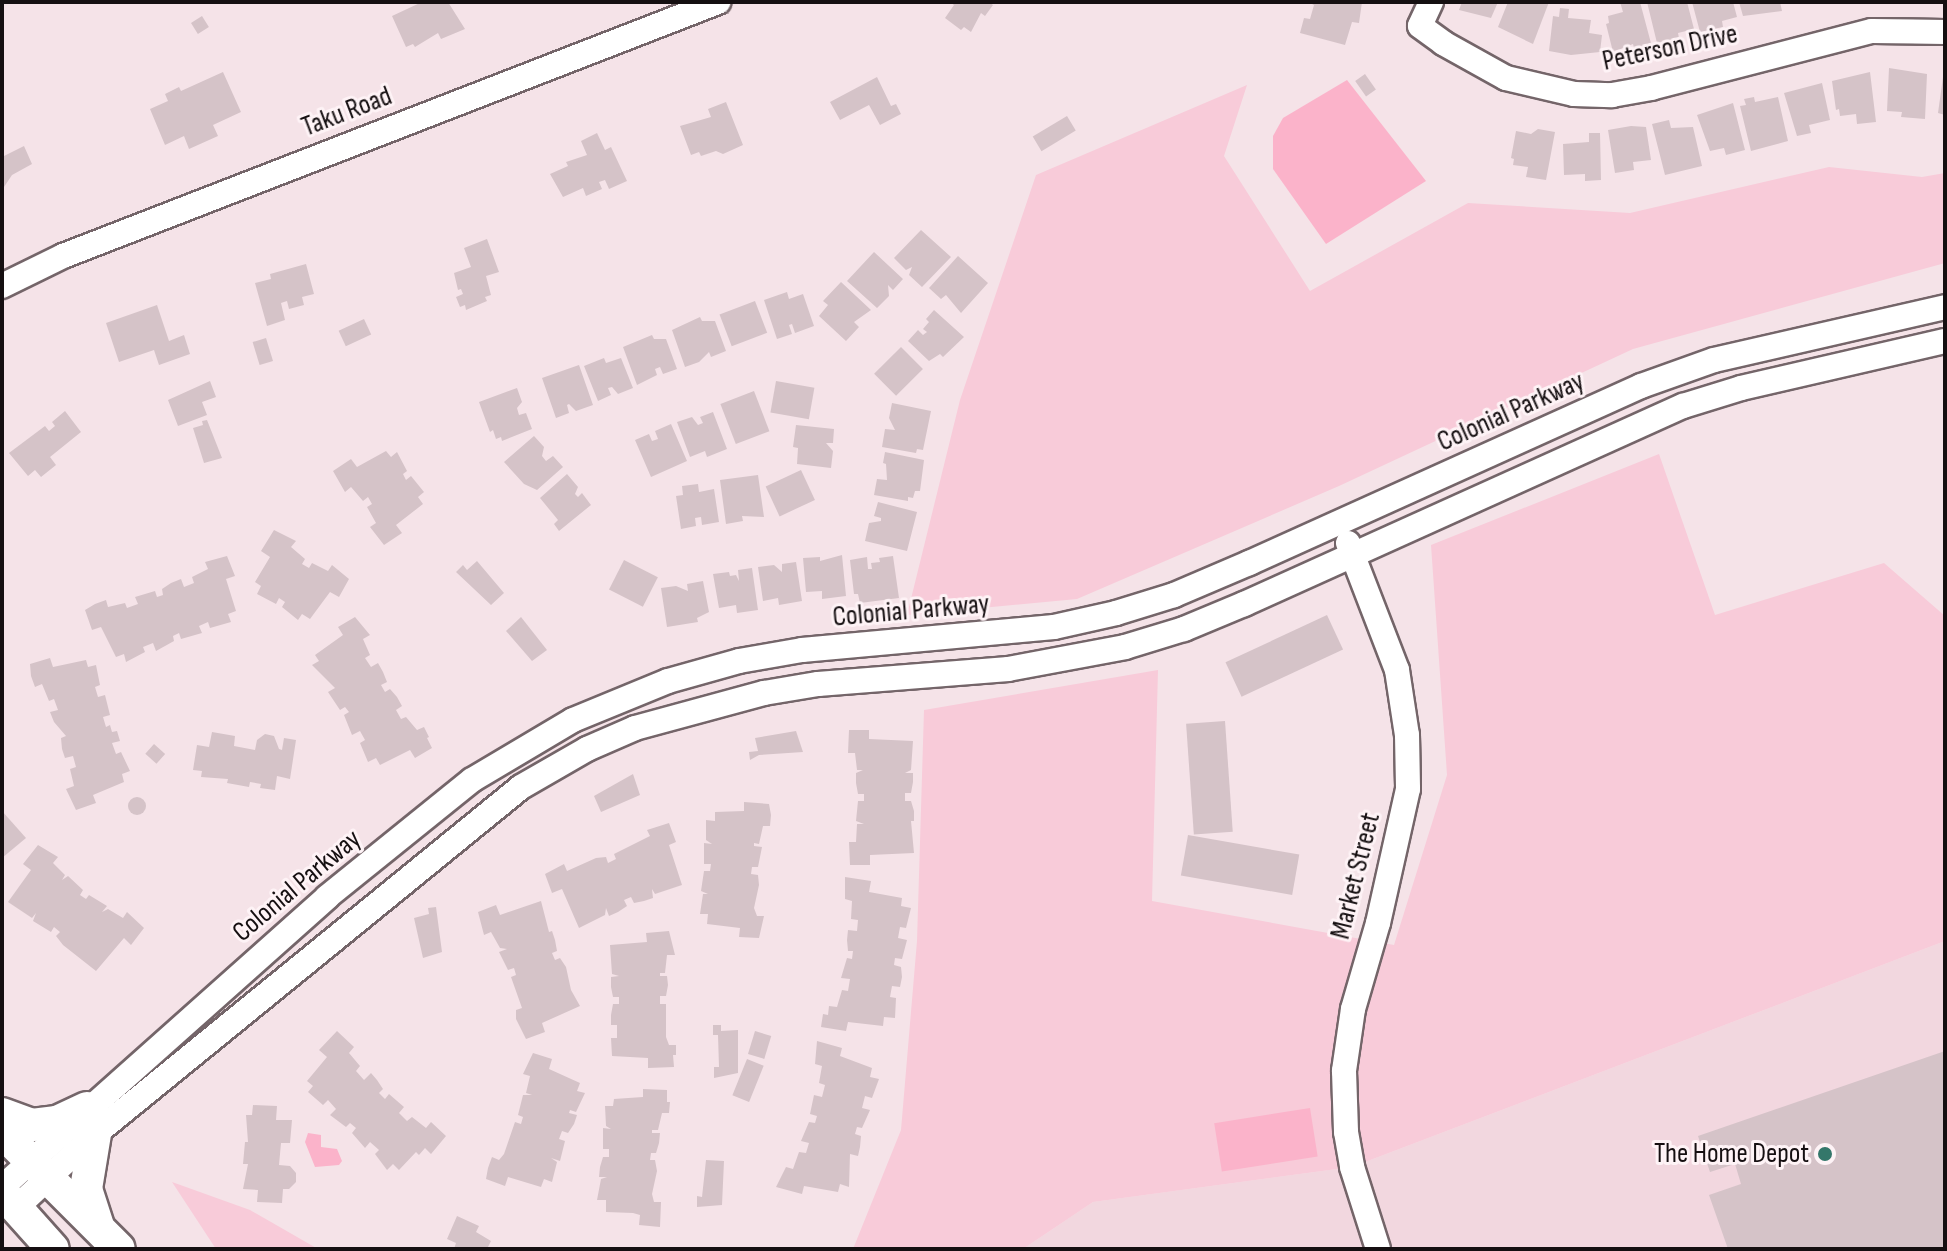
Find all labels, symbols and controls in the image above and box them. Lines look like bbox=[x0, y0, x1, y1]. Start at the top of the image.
street label: Peterson Drive bbox=[1599, 17, 1741, 79]
street label: Taku Road bbox=[297, 80, 397, 144]
street label: Colonial Parkway bbox=[1432, 365, 1590, 459]
street label: Colonial Parkway bbox=[831, 587, 991, 635]
street label: Market Street bbox=[1324, 809, 1388, 943]
street label: Colonial Parkway bbox=[226, 823, 368, 949]
place label: The Home Depot bbox=[1654, 1137, 1809, 1171]
marker: The Home Depot bbox=[1816, 1145, 1834, 1163]

